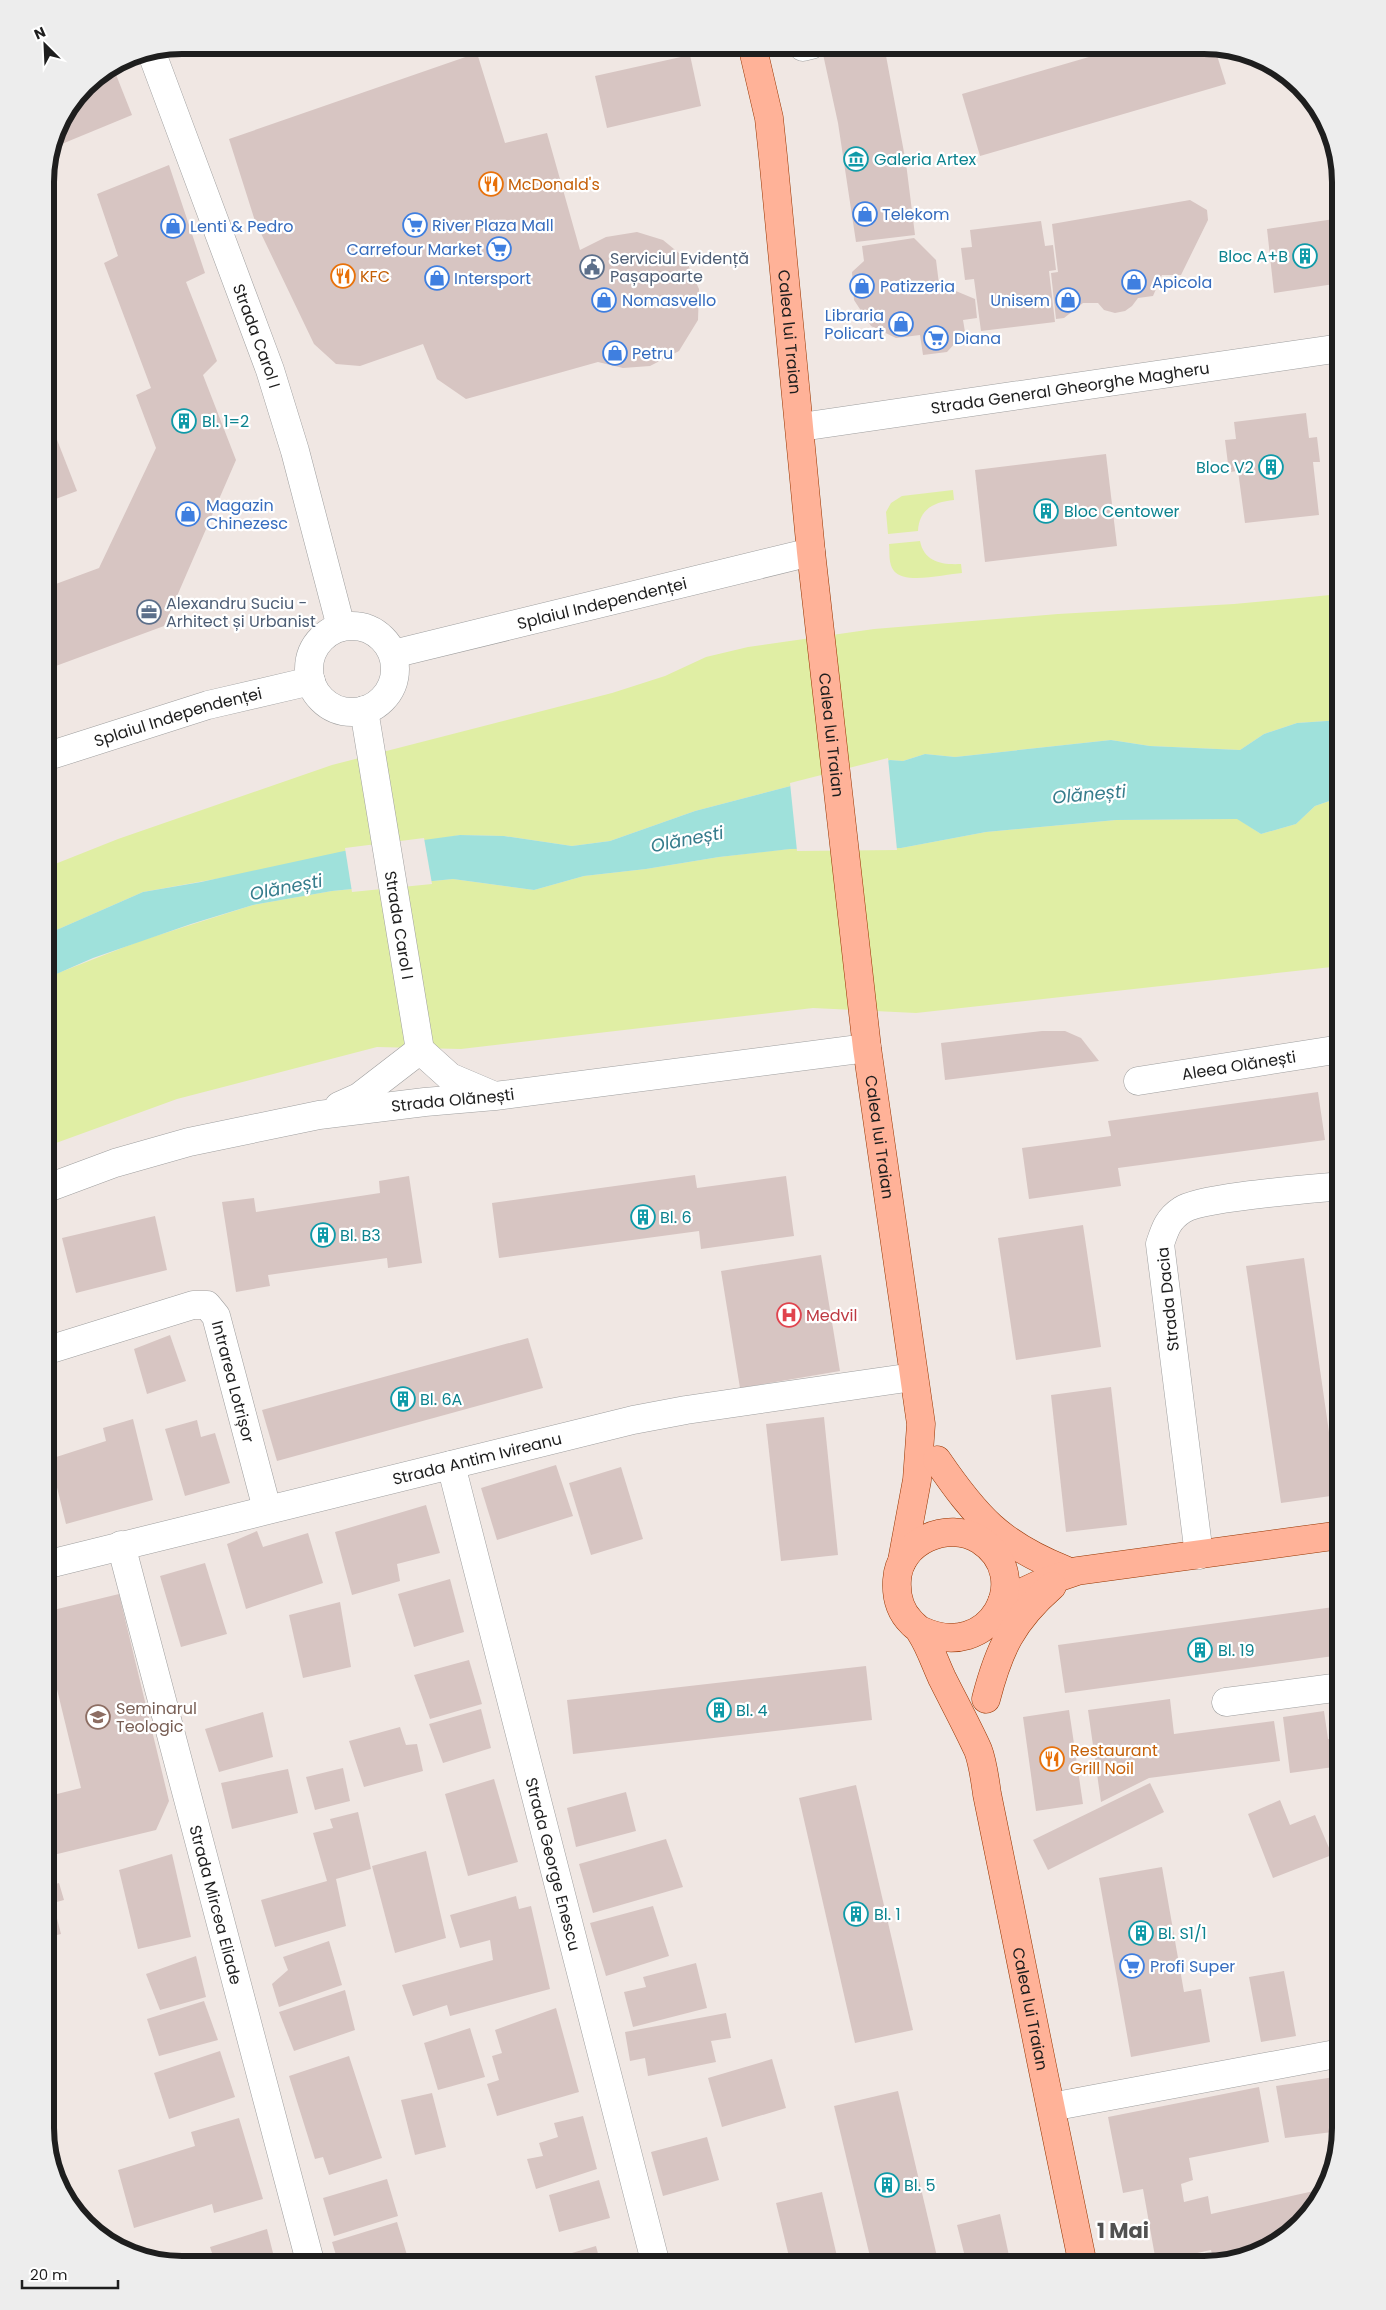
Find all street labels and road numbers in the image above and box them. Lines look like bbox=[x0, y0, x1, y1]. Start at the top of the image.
street label: Calea lui Traian bbox=[772, 269, 807, 395]
street label: Strada Carol I bbox=[227, 280, 286, 391]
street label: Strada General Gheorghe Magheru bbox=[929, 356, 1211, 419]
street label: Splaiul Independenței bbox=[515, 571, 689, 635]
street label: Calea lui Traian bbox=[813, 671, 850, 798]
street label: Splaiul Independenței bbox=[91, 681, 264, 752]
street label: Strada Carol I bbox=[379, 869, 420, 981]
street label: Aleea Olănești bbox=[1180, 1045, 1298, 1085]
street label: Calea lui Traian bbox=[860, 1073, 900, 1200]
street label: Strada Olănești bbox=[390, 1082, 516, 1118]
street label: Strada Dacia bbox=[1151, 1246, 1185, 1352]
street label: Intrarea Lotrișor bbox=[206, 1318, 260, 1445]
street label: Strada Antim Ivireanu bbox=[390, 1427, 564, 1490]
street label: Strada George Enescu bbox=[520, 1775, 587, 1953]
street label: Strada Mircea Eliade bbox=[184, 1822, 248, 1987]
street label: Calea lui Traian bbox=[1007, 1945, 1054, 2072]

